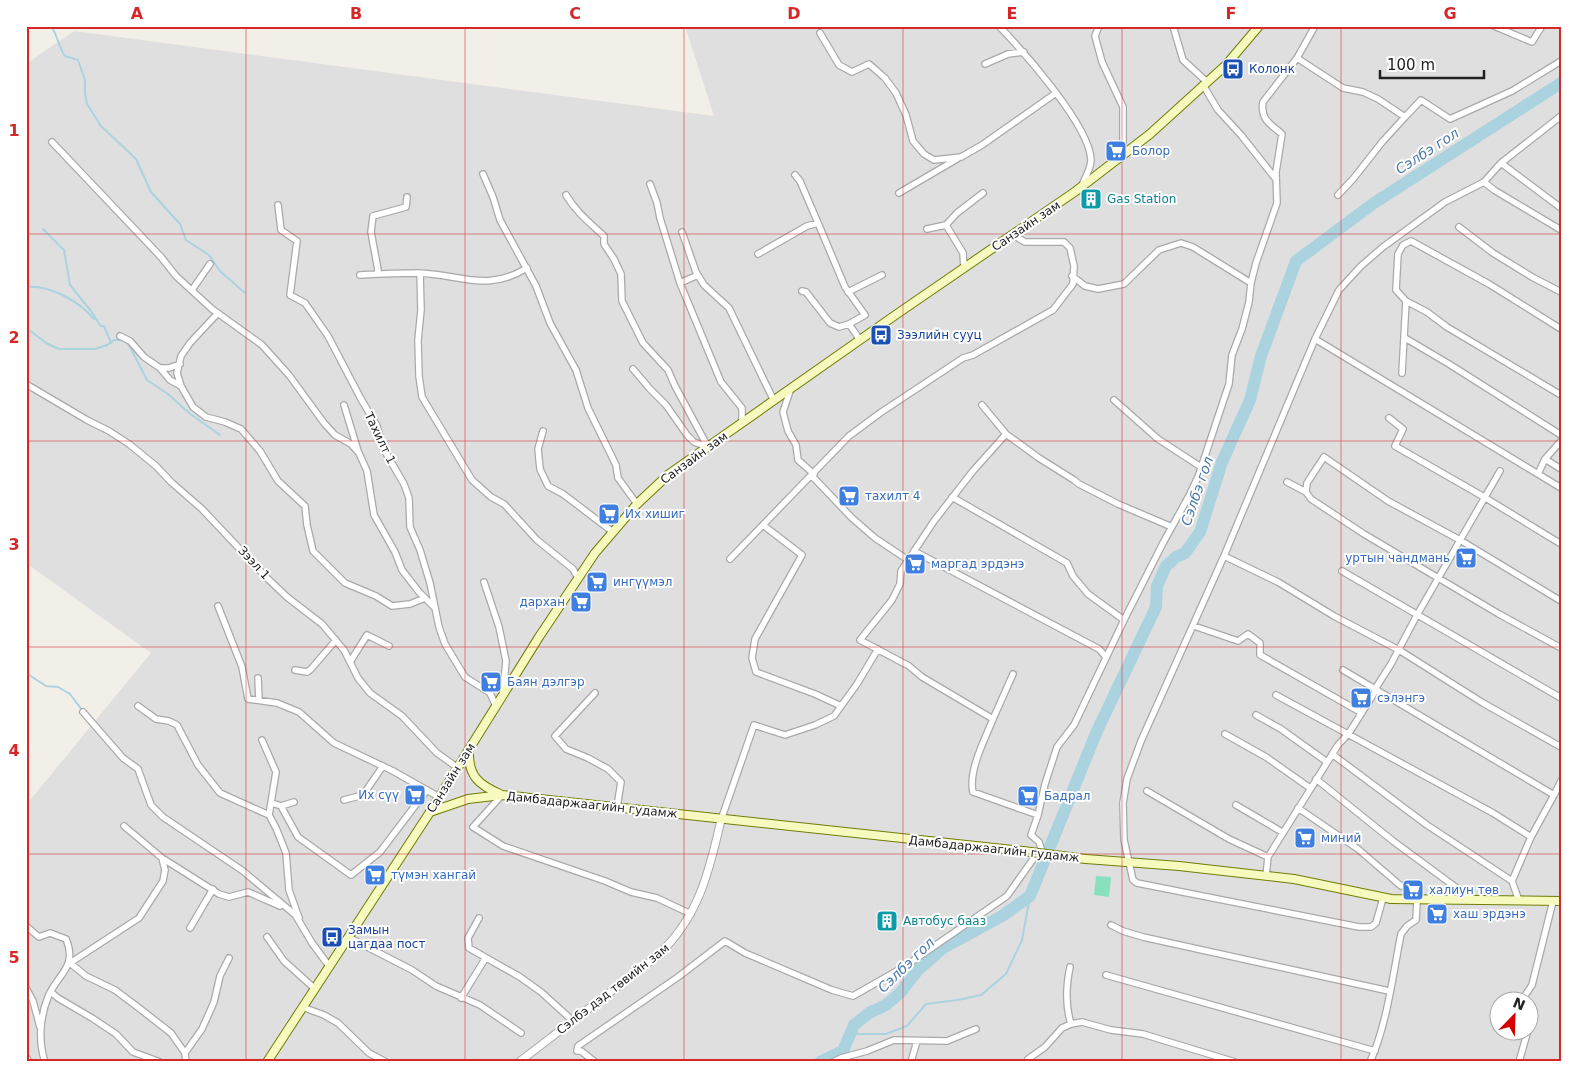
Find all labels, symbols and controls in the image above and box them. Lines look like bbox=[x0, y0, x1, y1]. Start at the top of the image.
text: A bbox=[131, 4, 144, 23]
text: B bbox=[350, 4, 362, 23]
text: C bbox=[569, 4, 581, 23]
text: D bbox=[787, 4, 801, 23]
text: E bbox=[1007, 4, 1017, 23]
text: F bbox=[1226, 4, 1236, 23]
text: G bbox=[1443, 4, 1457, 23]
scale bar bbox=[1380, 48, 1483, 80]
text: 100 m bbox=[1387, 56, 1435, 74]
bus stop icon: Колонк bbox=[1221, 57, 1245, 81]
place label: Колонк bbox=[1249, 62, 1295, 76]
text: 1 bbox=[8, 121, 20, 140]
water label: Сэлбэ гол bbox=[1392, 125, 1462, 177]
supermarket icon: Болор bbox=[1104, 139, 1128, 163]
place label: Болор bbox=[1132, 144, 1170, 158]
building icon: Gas Station bbox=[1079, 187, 1103, 211]
place label: Gas Station bbox=[1107, 192, 1176, 206]
street label: Санзайн зам bbox=[989, 198, 1063, 254]
bus stop icon: Зээлийн сууц bbox=[869, 323, 893, 347]
text: 2 bbox=[8, 328, 20, 347]
place label: Зээлийн сууц bbox=[897, 328, 982, 342]
street label: Тахилт 1 bbox=[361, 409, 399, 466]
street label: Санзайн зам bbox=[658, 429, 730, 487]
water label: Сэлбэ гол bbox=[1178, 454, 1216, 528]
supermarket icon: тахилт 4 bbox=[837, 484, 861, 508]
place label: тахилт 4 bbox=[865, 489, 920, 503]
supermarket icon: Их хишиг bbox=[597, 502, 621, 526]
place label: Их хишиг bbox=[625, 507, 685, 521]
text: 3 bbox=[8, 535, 20, 554]
street label: Зээл 1 bbox=[235, 544, 273, 582]
supermarket icon: уртын чандмань bbox=[1454, 546, 1478, 570]
place label: уртын чандмань bbox=[1345, 551, 1450, 565]
supermarket icon: маргад эрдэнэ bbox=[903, 552, 927, 576]
place label: маргад эрдэнэ bbox=[931, 557, 1024, 571]
supermarket icon: ингүүмэл bbox=[585, 570, 609, 594]
place label: ингүүмэл bbox=[613, 575, 672, 589]
supermarket icon: дархан bbox=[569, 590, 593, 614]
place label: дархан bbox=[519, 595, 565, 609]
supermarket icon: Баян дэлгэр bbox=[479, 670, 503, 694]
place label: Баян дэлгэр bbox=[507, 675, 585, 689]
supermarket icon: сэлэнгэ bbox=[1349, 686, 1373, 710]
place label: сэлэнгэ bbox=[1377, 691, 1425, 705]
text: 4 bbox=[8, 741, 20, 760]
street label: Санзайн зам bbox=[424, 741, 478, 815]
supermarket icon: Их сүү bbox=[403, 783, 427, 807]
supermarket icon: Бадрал bbox=[1016, 784, 1040, 808]
place label: Их сүү bbox=[358, 788, 399, 802]
street label: Дамбадаржаагийн гудамж bbox=[506, 789, 678, 821]
place label: Бадрал bbox=[1044, 789, 1091, 803]
supermarket icon: миний bbox=[1293, 826, 1317, 850]
place label: миний bbox=[1321, 831, 1361, 845]
street label: Дамбадаржаагийн гудамж bbox=[908, 833, 1080, 865]
supermarket icon: түмэн хангай bbox=[363, 863, 387, 887]
place label: түмэн хангай bbox=[391, 868, 476, 882]
supermarket icon: халиун төв bbox=[1401, 878, 1425, 902]
place label: халиун төв bbox=[1429, 883, 1499, 897]
supermarket icon: хаш эрдэнэ bbox=[1425, 902, 1449, 926]
place label: хаш эрдэнэ bbox=[1453, 907, 1526, 921]
building icon: Автобус бааз bbox=[875, 909, 899, 933]
place label: Автобус бааз bbox=[903, 914, 986, 928]
place label: Замын цагдаа пост bbox=[348, 923, 425, 951]
bus stop icon: Замын цагдаа пост bbox=[320, 925, 344, 949]
water label: Сэлбэ гол bbox=[875, 934, 938, 996]
street label: Сэлбэ дэд төвийн зам bbox=[554, 941, 672, 1037]
text: 5 bbox=[8, 948, 20, 967]
north arrow bbox=[1490, 990, 1540, 1040]
text: N bbox=[1511, 994, 1528, 1014]

